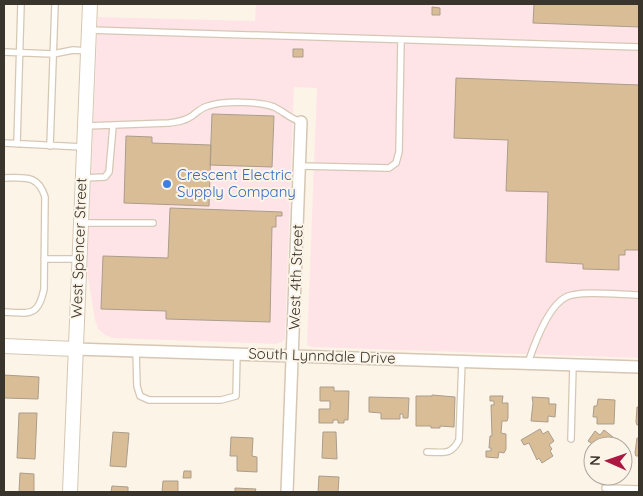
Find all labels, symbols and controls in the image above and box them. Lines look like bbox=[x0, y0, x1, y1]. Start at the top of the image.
place label: Crescent Electric Supply Company bbox=[177, 165, 296, 201]
street label: West Spencer Street bbox=[67, 177, 90, 319]
marker: Crescent Electric Supply Company bbox=[161, 178, 173, 190]
street label: West 4th Street bbox=[284, 224, 307, 330]
street label: South Lynndale Drive bbox=[248, 343, 396, 368]
north arrow bbox=[583, 436, 633, 486]
text: N bbox=[586, 455, 604, 466]

